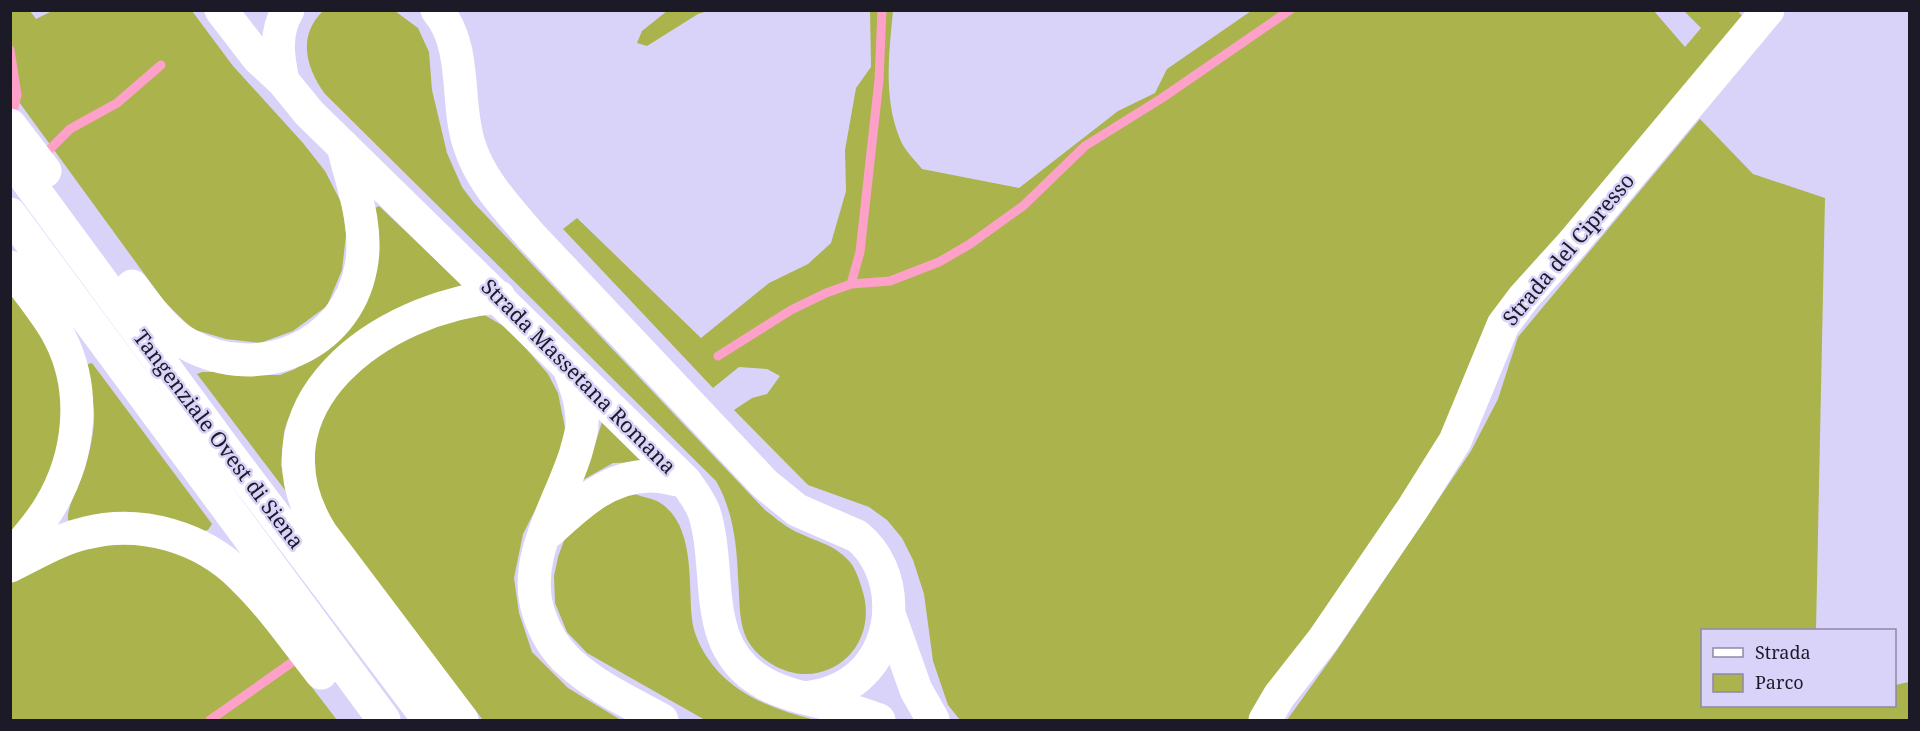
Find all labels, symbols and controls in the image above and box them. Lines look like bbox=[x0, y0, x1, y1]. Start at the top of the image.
street label: Strada del Cipresso bbox=[1496, 167, 1640, 331]
street label: Strada Massetana Romana bbox=[475, 272, 683, 480]
street label: Tangenziale Ovest di Siena bbox=[127, 324, 311, 554]
legend bbox=[1701, 629, 1896, 707]
text: Strada bbox=[1755, 640, 1811, 664]
text: Parco bbox=[1755, 670, 1804, 694]

